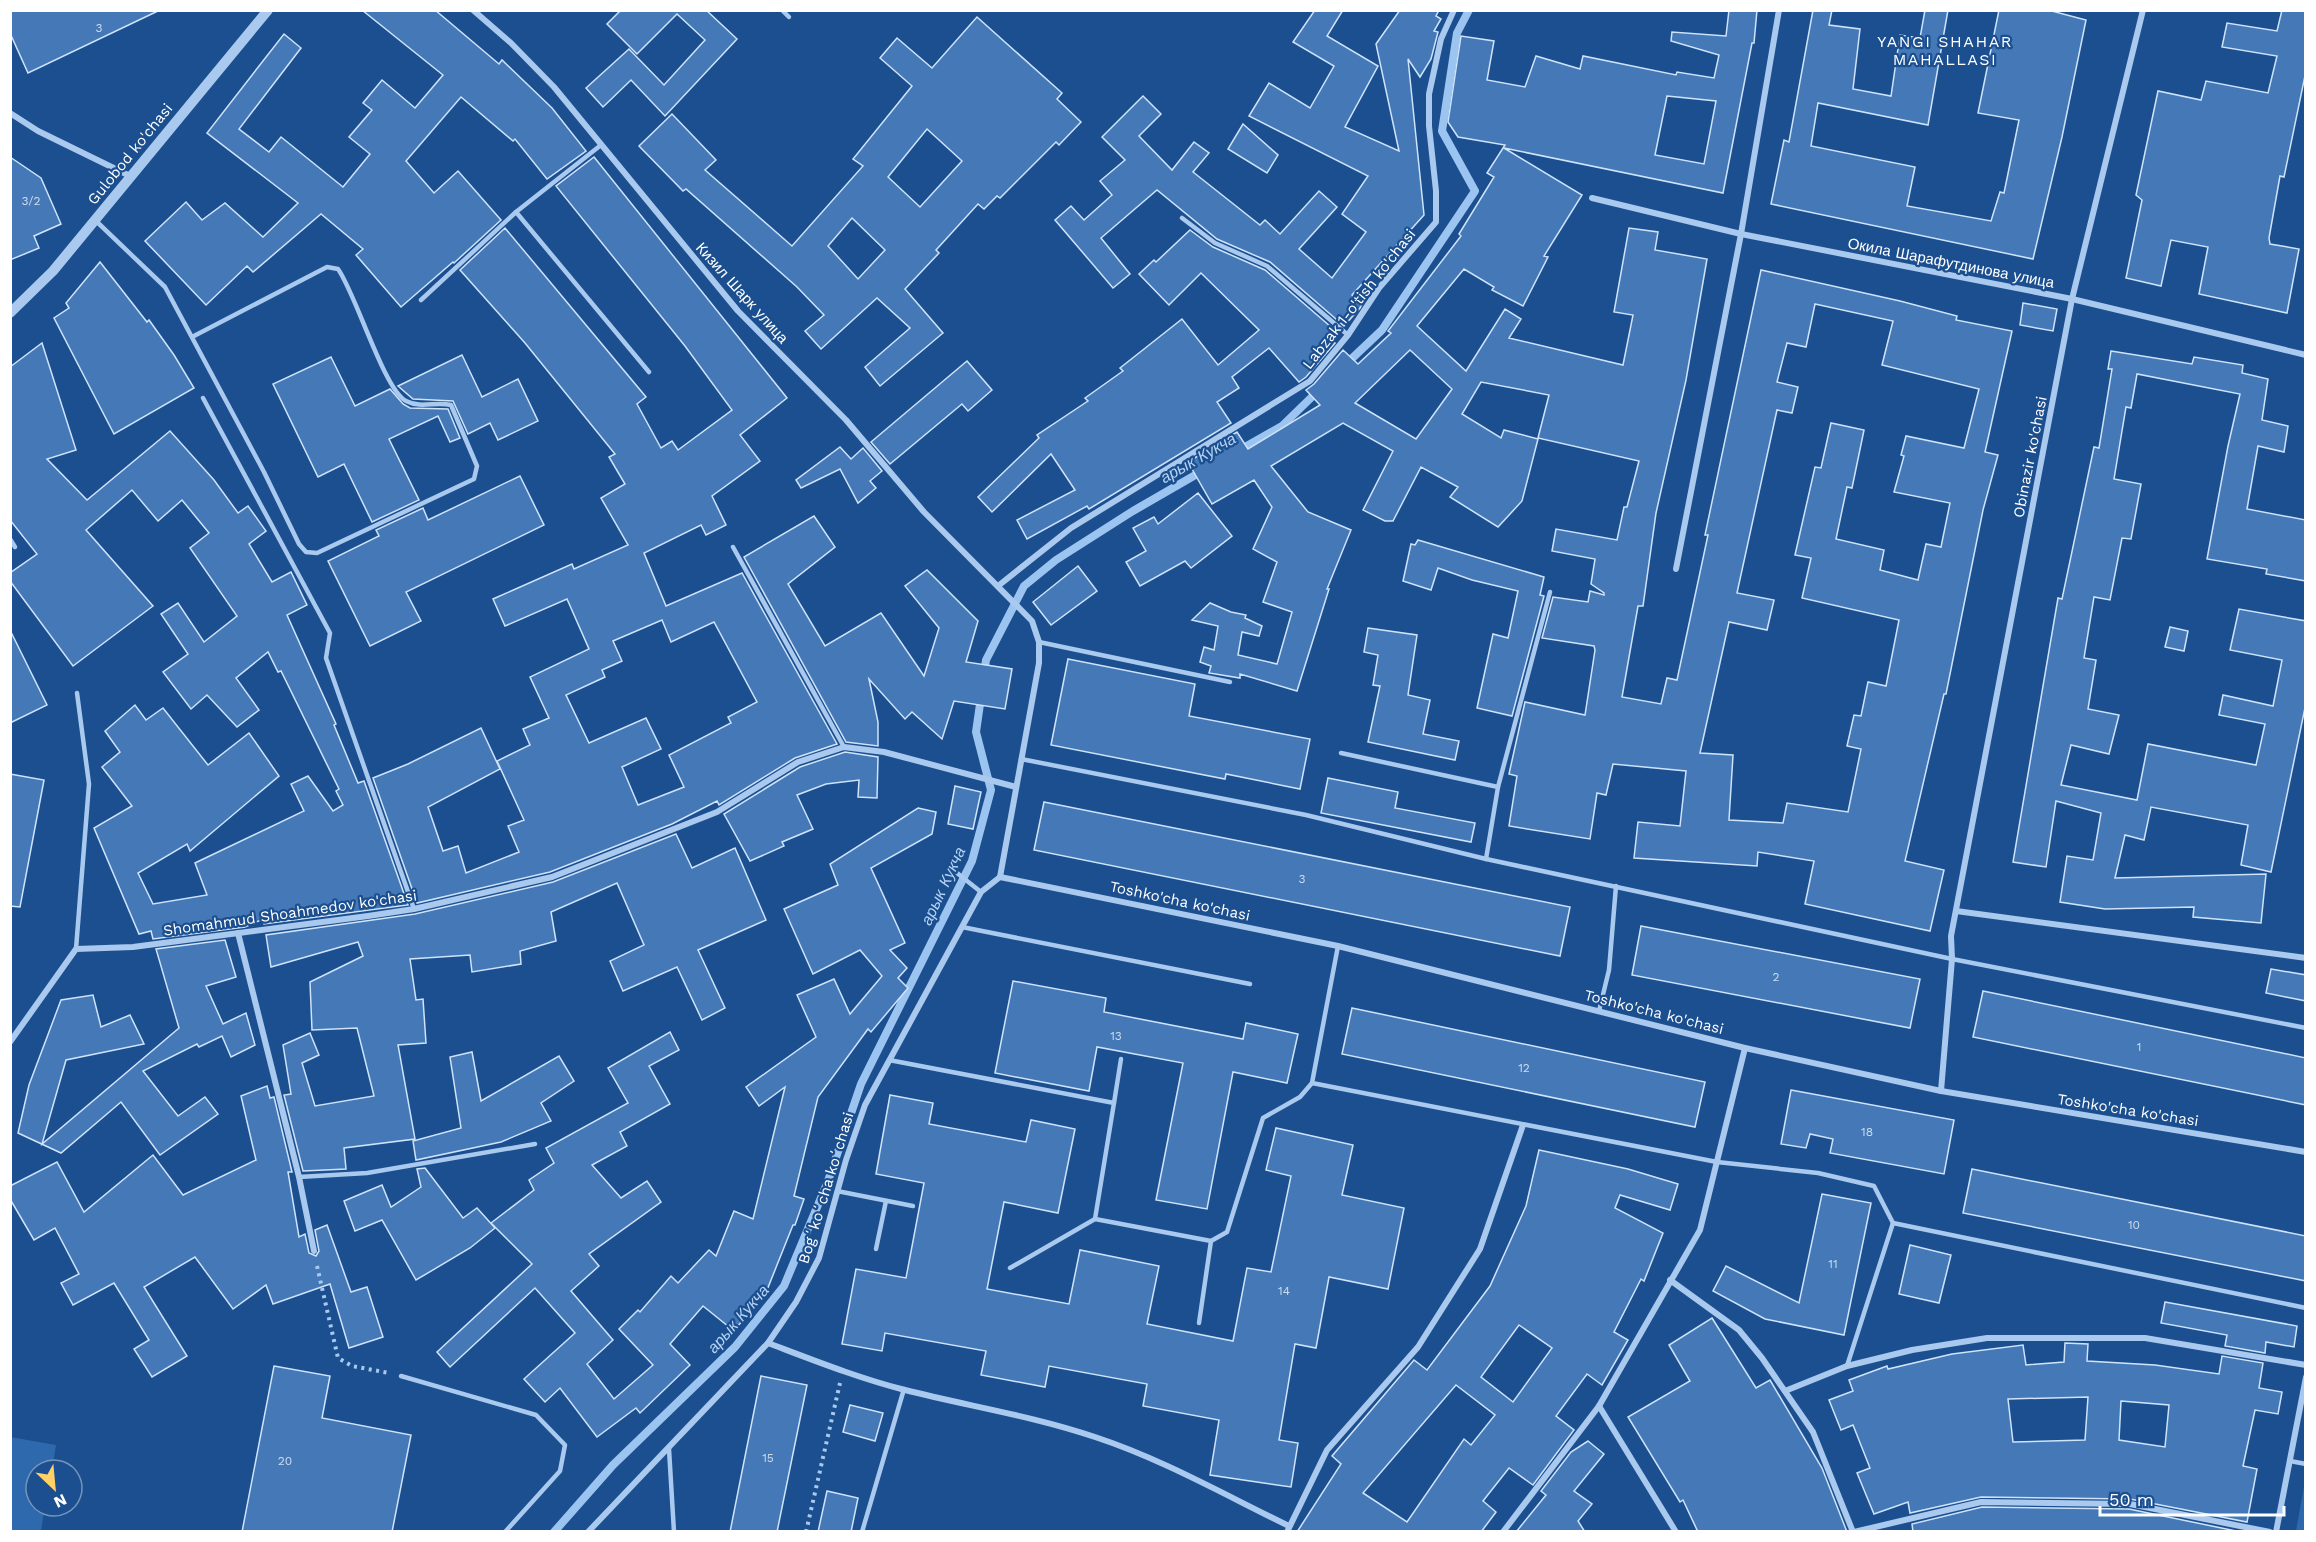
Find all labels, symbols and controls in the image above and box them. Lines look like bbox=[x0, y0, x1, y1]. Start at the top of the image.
house number: 3 bbox=[96, 21, 103, 35]
district label: YANGI SHAHAR MAHALLASI bbox=[1877, 32, 2013, 69]
street label: Gulobod ko'chasi bbox=[84, 100, 176, 208]
house number: 3/2 bbox=[21, 194, 41, 208]
street label: Labzak 1-o'tish ko'chasi bbox=[1299, 225, 1419, 373]
street label: Окила Шарафутдинова улица bbox=[1846, 234, 2056, 292]
street label: Кизил Шарк улица bbox=[692, 239, 792, 348]
street label: Obinazir ko'chasi bbox=[2009, 395, 2051, 519]
water label: арык Кукча bbox=[1157, 429, 1239, 487]
water label: арык Кукча bbox=[917, 844, 969, 928]
house number: 3 bbox=[1299, 872, 1306, 886]
street label: Toshko'cha ko'chasi bbox=[1108, 877, 1252, 925]
street label: Shomahmud Shoahmedov ko'chasi bbox=[162, 886, 418, 940]
house number: 2 bbox=[1773, 970, 1780, 984]
street label: Toshko'cha ko'chasi bbox=[1582, 986, 1726, 1038]
house number: 13 bbox=[1110, 1029, 1122, 1043]
house number: 1 bbox=[2137, 1040, 2141, 1054]
house number: 12 bbox=[1518, 1061, 1530, 1075]
street label: Toshko'cha ko'chasi bbox=[2056, 1090, 2200, 1130]
street label: Bogʻkoʻcha koʻchasi bbox=[794, 1110, 858, 1266]
house number: 18 bbox=[1861, 1125, 1873, 1139]
house number: 10 bbox=[2128, 1218, 2140, 1232]
house number: 11 bbox=[1828, 1257, 1838, 1271]
water label: арык Кукча bbox=[703, 1281, 773, 1357]
house number: 14 bbox=[1278, 1284, 1290, 1298]
house number: 15 bbox=[762, 1451, 774, 1465]
house number: 20 bbox=[278, 1454, 292, 1468]
north arrow bbox=[24, 1458, 84, 1518]
scale bar bbox=[2100, 1479, 2284, 1517]
text: 50 m bbox=[2109, 1489, 2154, 1510]
text: N bbox=[51, 1490, 70, 1512]

